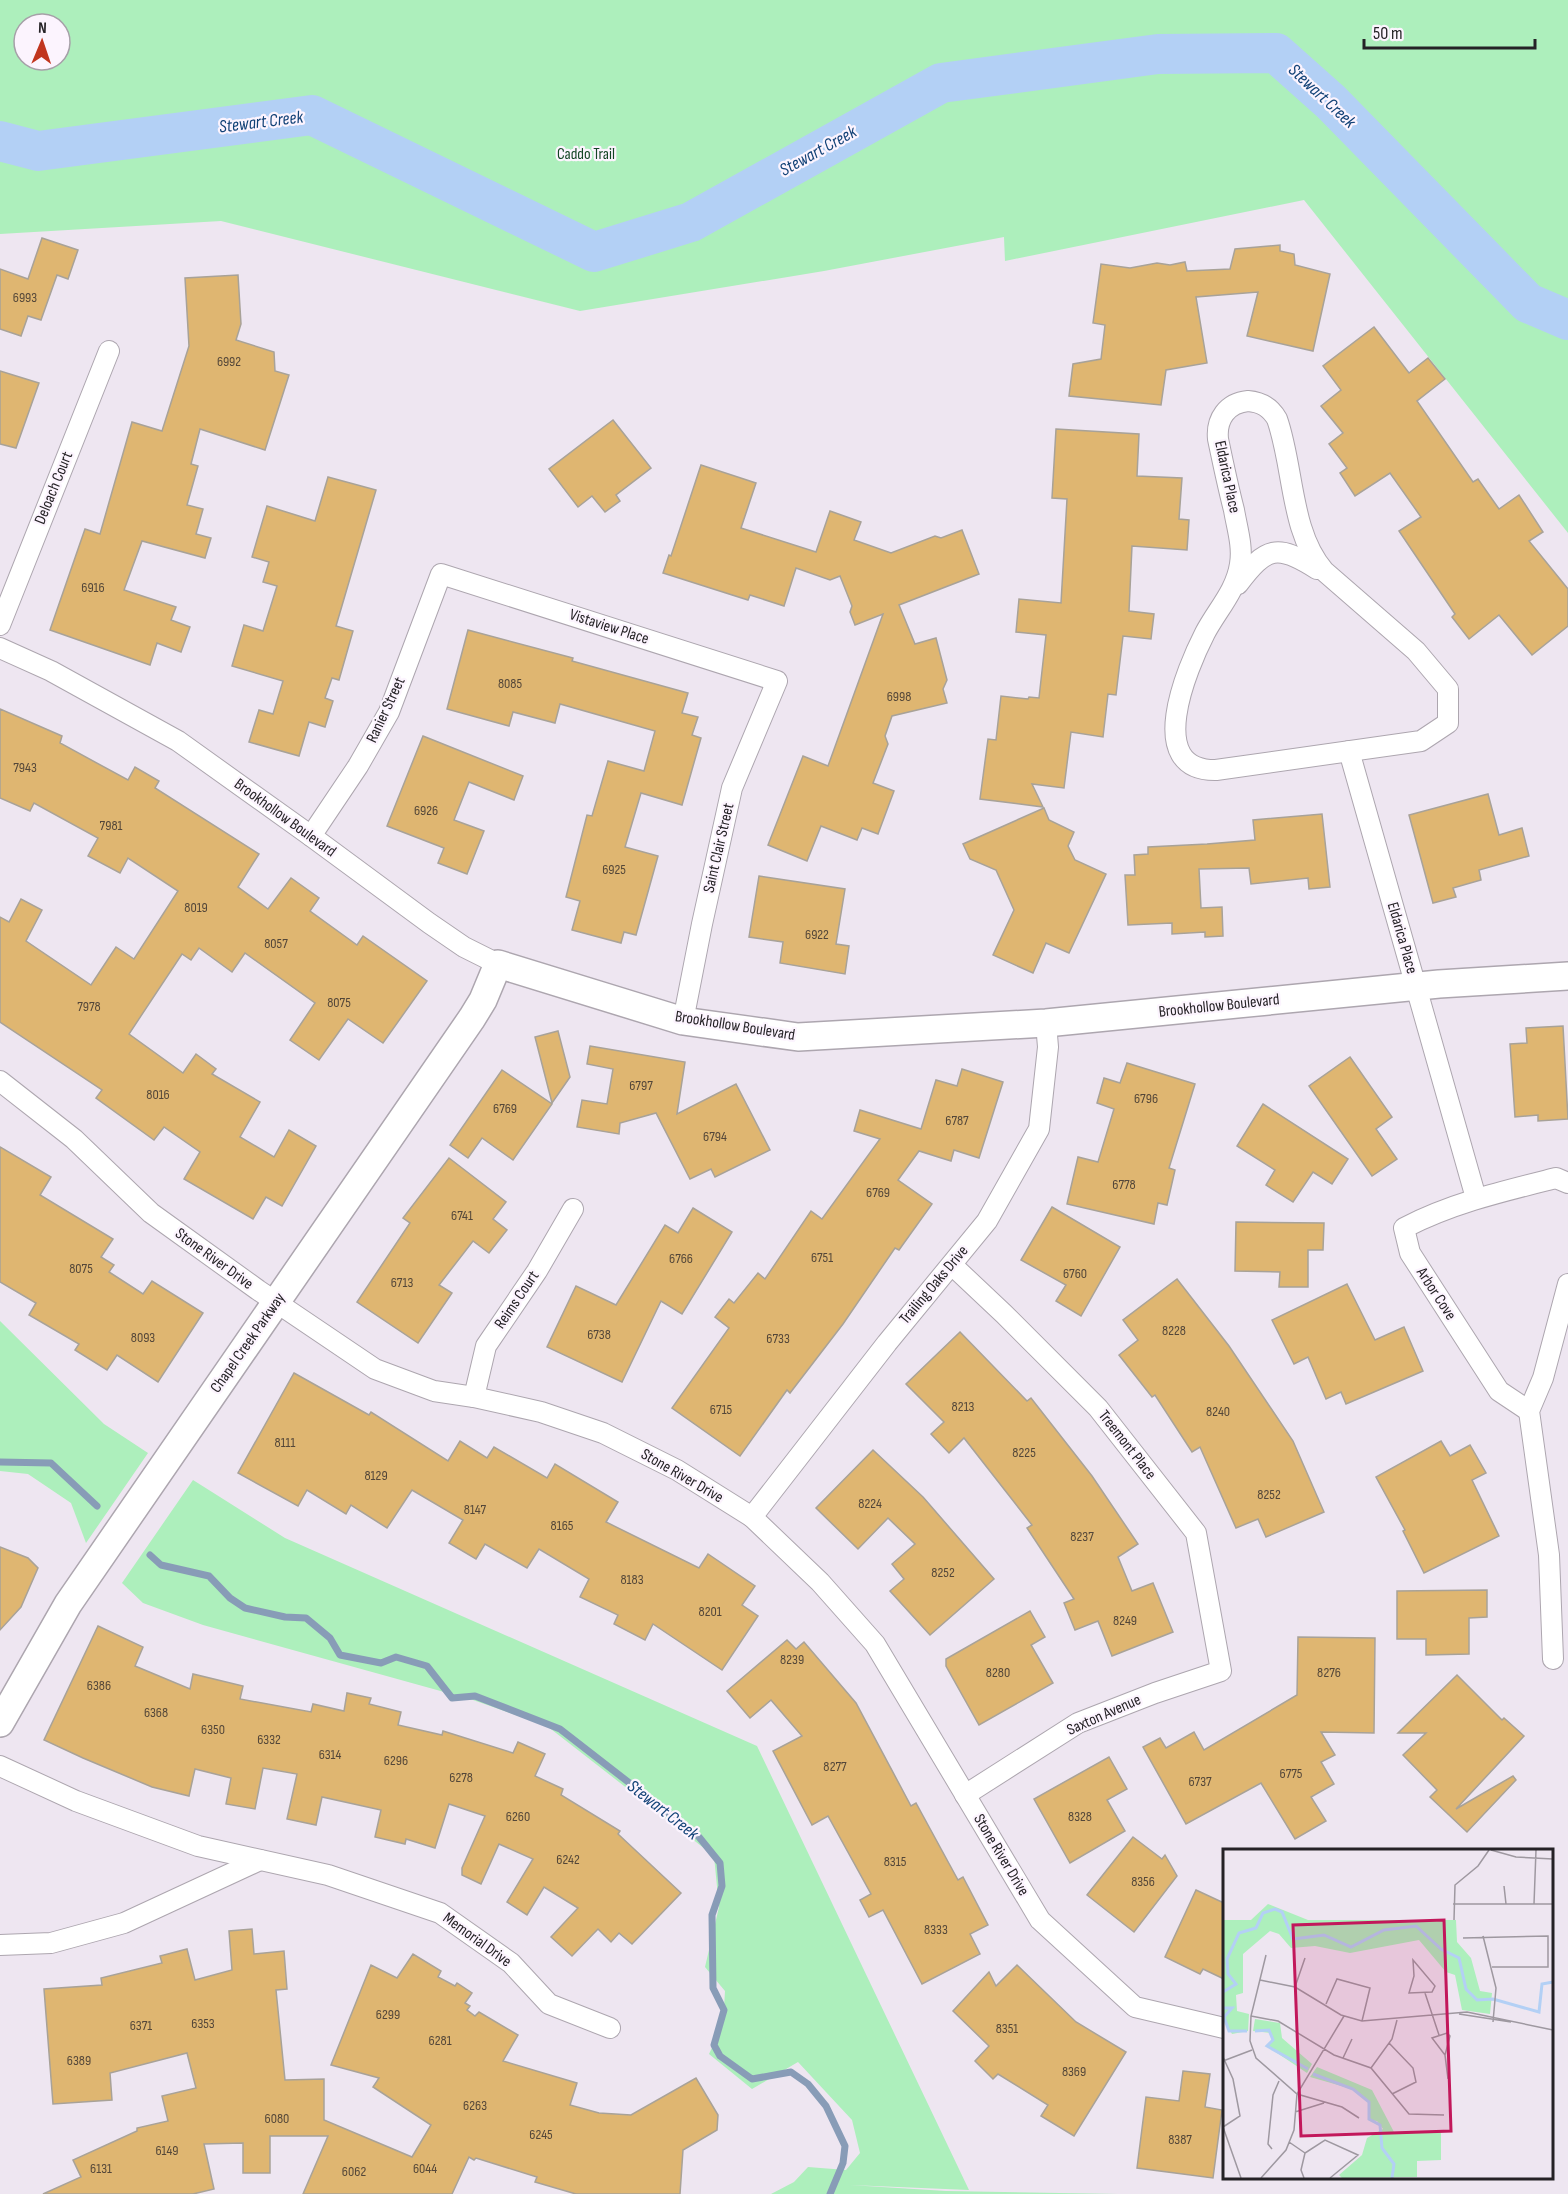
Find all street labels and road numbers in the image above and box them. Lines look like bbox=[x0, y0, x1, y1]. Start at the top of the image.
street label: Eldarica Place bbox=[1210, 439, 1244, 515]
street label: Deloach Court bbox=[31, 449, 77, 527]
street label: Vistaview Place bbox=[567, 605, 651, 649]
street label: Ranier Street bbox=[362, 674, 410, 746]
street label: Brookhollow Boulevard bbox=[230, 775, 340, 861]
street label: Saint Clair Street bbox=[699, 801, 739, 895]
street label: Eldarica Place bbox=[1383, 900, 1421, 976]
street label: Brookhollow Boulevard bbox=[1158, 990, 1280, 1022]
street label: Brookhollow Boulevard bbox=[674, 1007, 796, 1045]
street label: Stone River Drive bbox=[171, 1224, 257, 1294]
street label: Trailing Oaks Drive bbox=[896, 1242, 972, 1328]
street label: Arbor Cove bbox=[1411, 1263, 1460, 1324]
street label: Reims Court bbox=[491, 1267, 543, 1333]
street label: Chapel Creek Parkway bbox=[207, 1289, 289, 1397]
street label: Treemont Place bbox=[1094, 1407, 1160, 1483]
street label: Stone River Drive bbox=[637, 1445, 727, 1507]
street label: Saxton Avenue bbox=[1064, 1690, 1144, 1740]
street label: Stone River Drive bbox=[969, 1811, 1033, 1899]
street label: Memorial Drive bbox=[439, 1909, 515, 1971]

